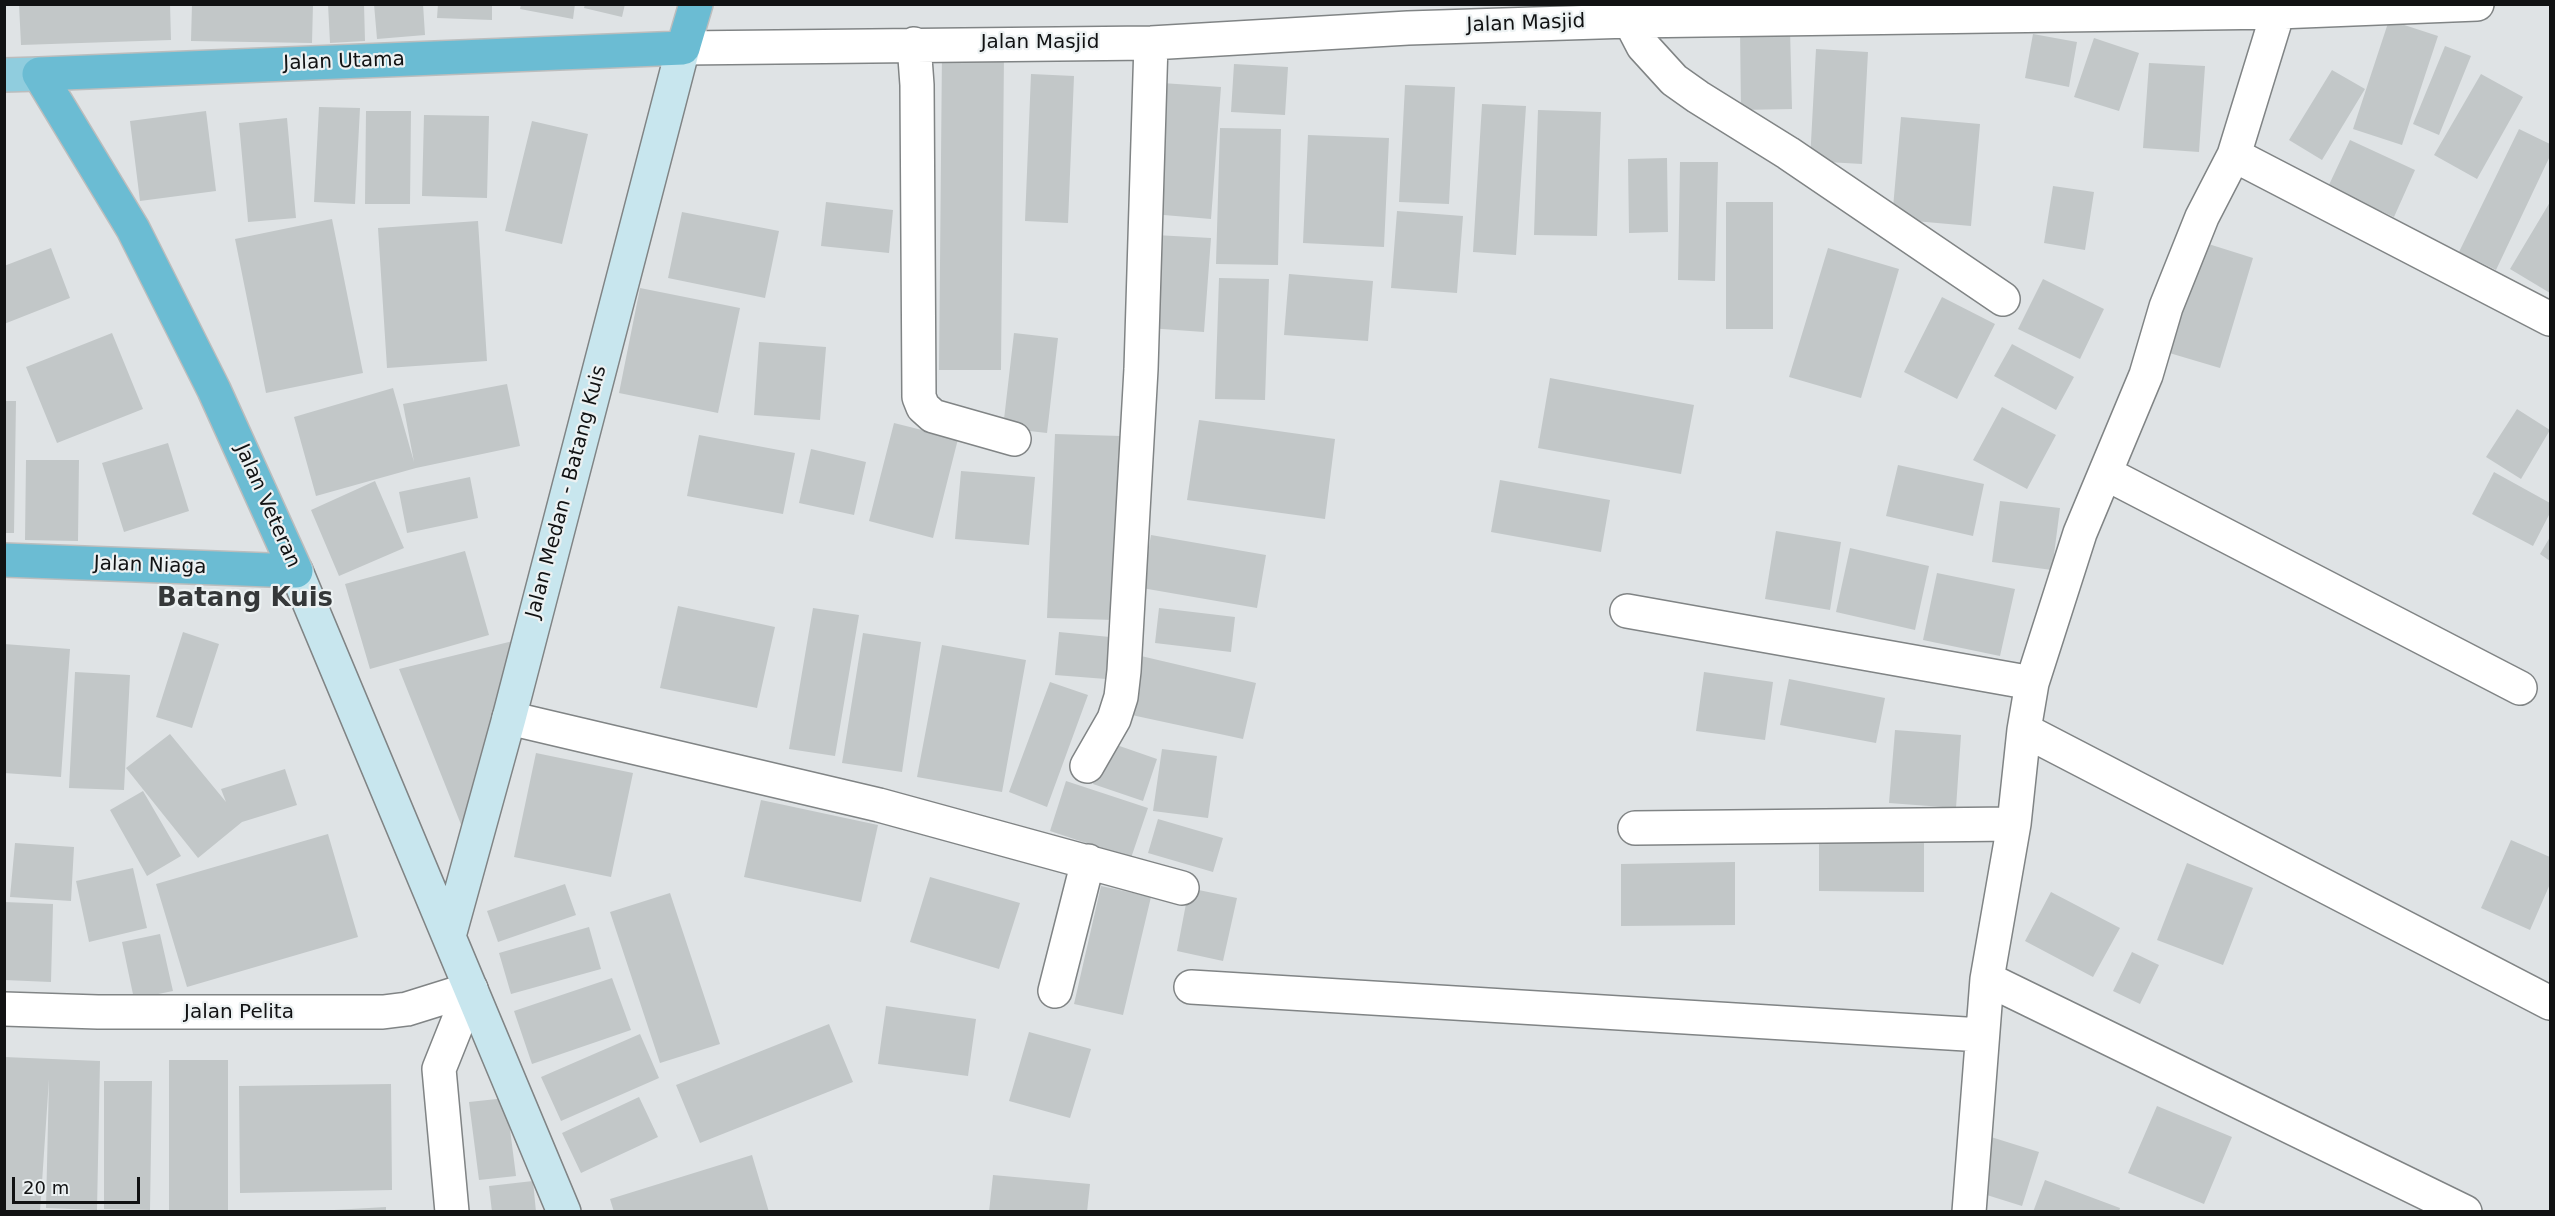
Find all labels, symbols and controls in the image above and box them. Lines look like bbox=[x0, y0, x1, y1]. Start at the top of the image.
street label: Jalan Masjid bbox=[1466, 10, 1586, 38]
street label: Jalan Masjid bbox=[981, 31, 1099, 55]
street label: Jalan Utama bbox=[283, 48, 405, 76]
street label: Jalan Medan - Batang Kuis bbox=[522, 363, 612, 621]
street label: Jalan Veteran bbox=[229, 440, 305, 572]
street label: Jalan Niaga bbox=[93, 552, 207, 580]
district label: Batang Kuis bbox=[157, 583, 333, 615]
street label: Jalan Pelita bbox=[184, 1001, 294, 1025]
scale bar bbox=[15, 1165, 142, 1203]
text: 20 m bbox=[23, 1177, 69, 1198]

